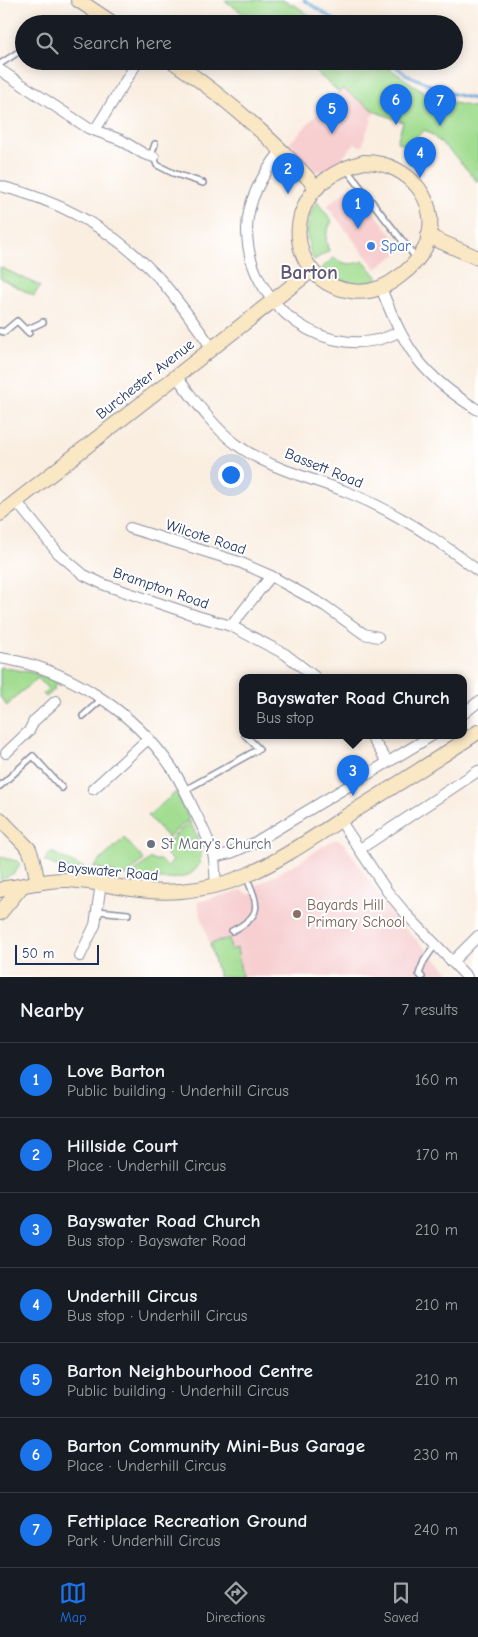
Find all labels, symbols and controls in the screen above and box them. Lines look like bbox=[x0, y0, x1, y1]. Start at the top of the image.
search box bbox=[15, 15, 463, 70]
icon: search bbox=[33, 29, 61, 57]
text: Search here bbox=[73, 32, 172, 54]
pin: 6 bbox=[380, 84, 412, 125]
pin: 7 bbox=[424, 85, 456, 126]
pin: 5 bbox=[316, 93, 348, 134]
pin: 4 bbox=[404, 137, 436, 178]
pin: 2 bbox=[272, 153, 304, 194]
pin: 1 bbox=[342, 188, 374, 229]
place label: Spar bbox=[381, 237, 411, 255]
marker: Spar bbox=[365, 240, 377, 252]
district label: Barton bbox=[280, 261, 338, 284]
street label: Burchester Avenue bbox=[92, 335, 198, 423]
street label: Bassett Road bbox=[282, 444, 366, 492]
your location bbox=[218, 462, 244, 488]
street label: Wilcote Road bbox=[164, 516, 248, 558]
street label: Brampton Road bbox=[111, 563, 211, 613]
popup bbox=[239, 674, 467, 739]
text: Bayswater Road Church bbox=[256, 687, 450, 709]
text: Bus stop bbox=[256, 709, 314, 727]
pin: 3 bbox=[337, 755, 369, 796]
place label: St Mary's Church bbox=[161, 835, 271, 853]
marker: St Mary's Church bbox=[145, 838, 157, 850]
street label: Bayswater Road bbox=[57, 858, 159, 884]
place label: Bayards Hill Primary School bbox=[307, 896, 405, 931]
marker: Bayards Hill Primary School bbox=[291, 908, 303, 920]
scale bar bbox=[15, 942, 99, 965]
text: 50 m bbox=[22, 945, 54, 962]
text: Nearby bbox=[20, 998, 84, 1022]
text: 7 results bbox=[401, 1001, 458, 1019]
text: Love Barton bbox=[67, 1060, 165, 1082]
text: 1 bbox=[33, 1071, 39, 1089]
text: 160 m bbox=[415, 1071, 458, 1089]
text: Public building · Underhill Circus bbox=[67, 1082, 289, 1100]
text: Hillside Court bbox=[67, 1135, 178, 1157]
text: 2 bbox=[32, 1146, 40, 1164]
text: 170 m bbox=[416, 1146, 458, 1164]
text: Place · Underhill Circus bbox=[67, 1157, 226, 1175]
text: Bayswater Road Church bbox=[67, 1210, 261, 1232]
text: 3 bbox=[32, 1221, 40, 1239]
text: 210 m bbox=[415, 1221, 458, 1239]
text: Bus stop · Bayswater Road bbox=[67, 1232, 246, 1250]
text: Underhill Circus bbox=[67, 1285, 197, 1307]
text: 4 bbox=[32, 1296, 40, 1314]
text: 210 m bbox=[415, 1296, 458, 1314]
text: Bus stop · Underhill Circus bbox=[67, 1307, 248, 1325]
text: Barton Neighbourhood Centre bbox=[67, 1360, 313, 1382]
text: 5 bbox=[32, 1371, 40, 1389]
text: 210 m bbox=[415, 1371, 458, 1389]
text: Public building · Underhill Circus bbox=[67, 1382, 289, 1400]
text: Barton Community Mini-Bus Garage bbox=[67, 1435, 365, 1457]
text: 6 bbox=[32, 1446, 40, 1464]
text: 230 m bbox=[413, 1446, 458, 1464]
text: Place · Underhill Circus bbox=[67, 1457, 226, 1475]
text: Fettiplace Recreation Ground bbox=[67, 1510, 307, 1532]
text: 7 bbox=[32, 1521, 40, 1539]
text: 240 m bbox=[414, 1521, 458, 1539]
text: Park · Underhill Circus bbox=[67, 1532, 220, 1550]
tab: Map bbox=[59, 1579, 87, 1626]
tab: Directions bbox=[206, 1579, 265, 1626]
tab: Saved bbox=[384, 1579, 419, 1626]

